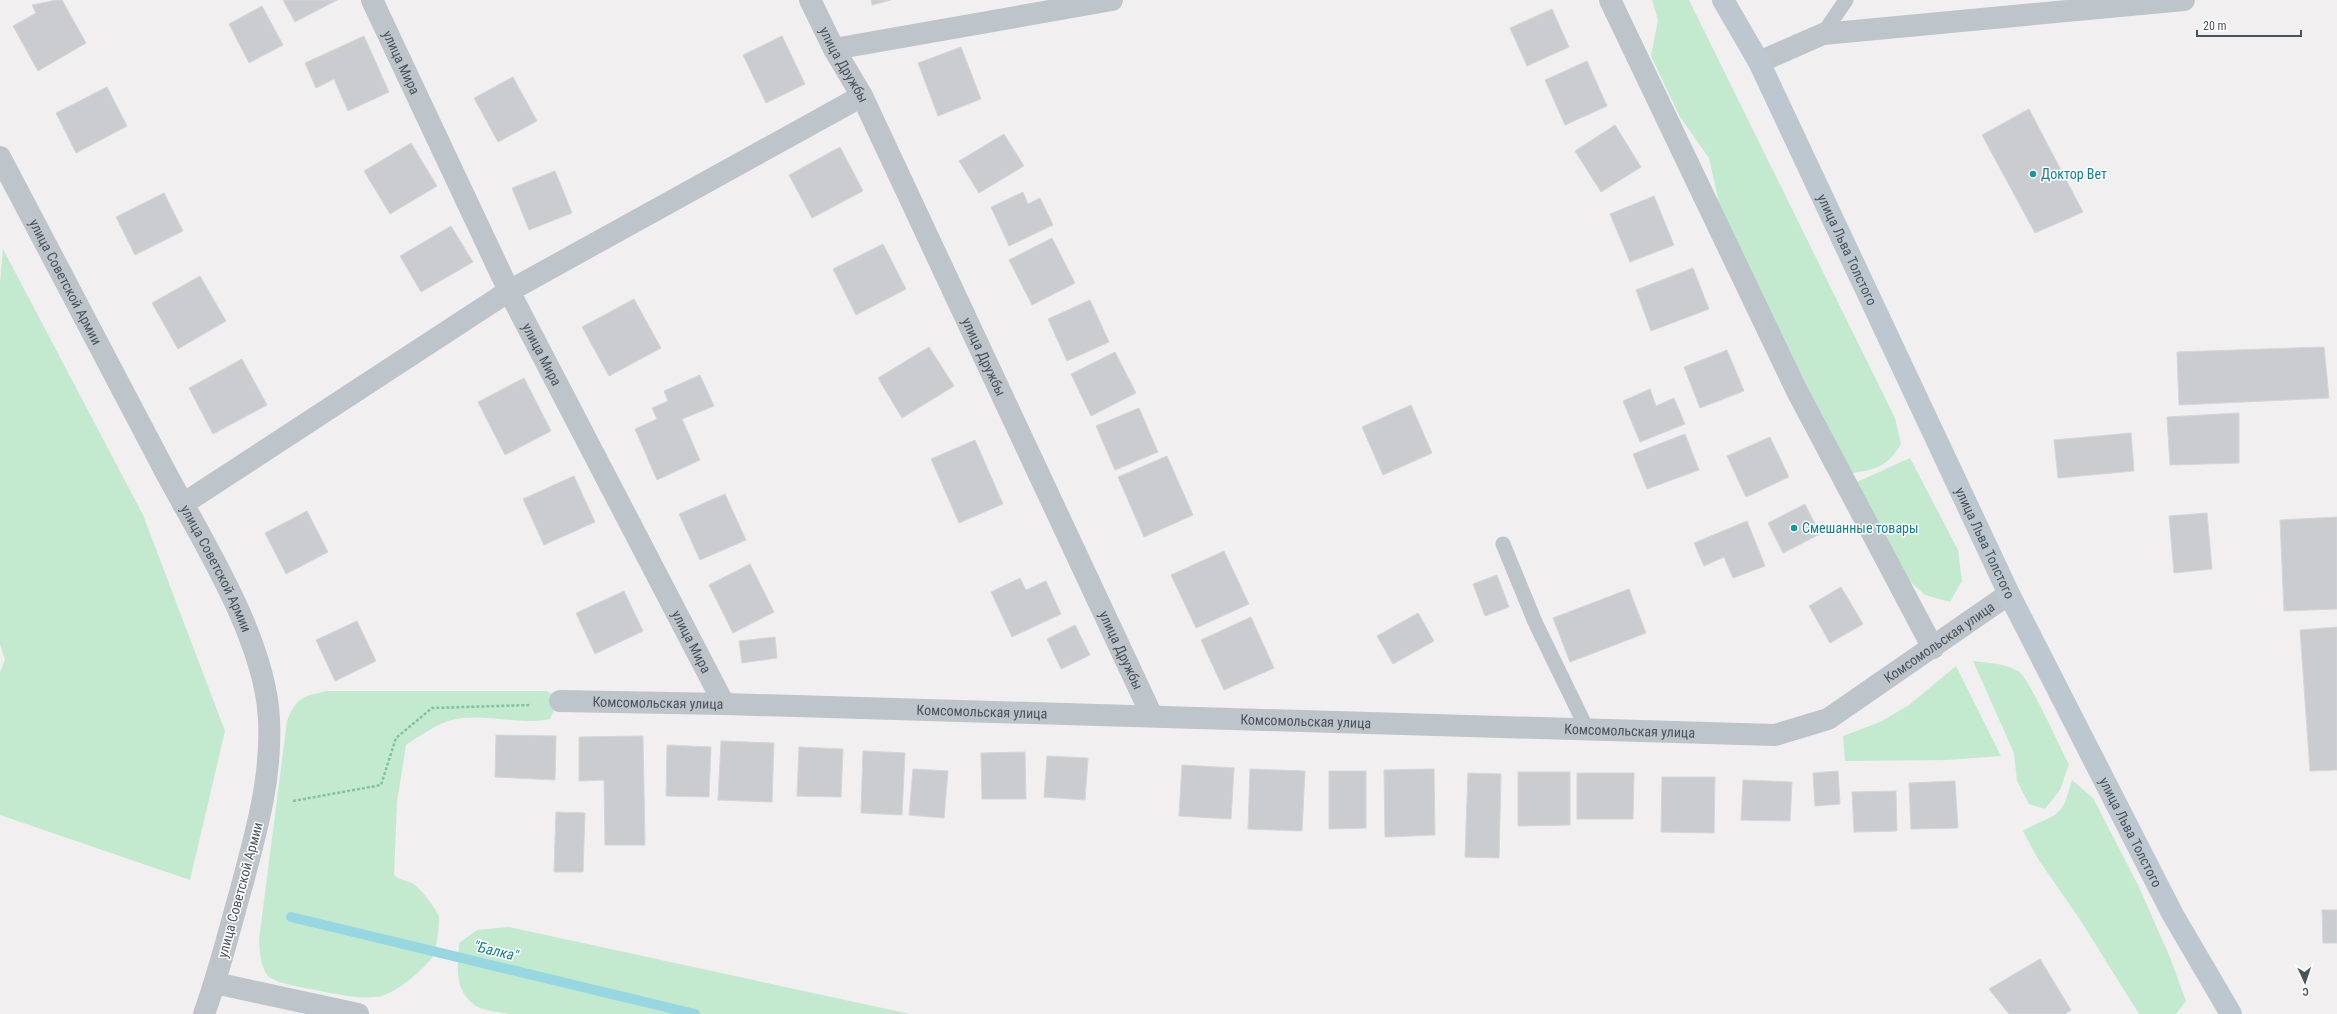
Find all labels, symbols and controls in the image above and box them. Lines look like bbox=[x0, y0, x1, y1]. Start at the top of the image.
scale bar bbox=[2197, 12, 2301, 38]
text: 20 m bbox=[2203, 19, 2227, 33]
street label: улица Дружбы bbox=[816, 24, 872, 105]
street label: улица Мира bbox=[380, 28, 423, 97]
place label: Доктор Вет bbox=[2041, 166, 2107, 182]
marker: Доктор Вет bbox=[2028, 169, 2038, 179]
street label: улица Льва Толстого bbox=[1814, 191, 1880, 308]
street label: улица Советской Армии bbox=[26, 216, 105, 347]
street label: улица Дружбы bbox=[959, 315, 1009, 398]
street label: улица Мира bbox=[519, 320, 565, 388]
street label: улица Льва Толстого bbox=[1952, 485, 2018, 601]
street label: улица Советской Армии bbox=[177, 502, 255, 634]
place label: Смешанные товары bbox=[1802, 520, 1919, 536]
marker: Смешанные товары bbox=[1789, 523, 1799, 533]
street label: Комсомольская улица bbox=[1881, 598, 1998, 686]
street label: улица Мира bbox=[669, 608, 714, 676]
street label: улица Дружбы bbox=[1096, 608, 1146, 692]
street label: Комсомольская улица bbox=[592, 694, 724, 712]
street label: Комсомольская улица bbox=[916, 702, 1048, 722]
street label: Комсомольская улица bbox=[1240, 711, 1371, 731]
street label: Комсомольская улица bbox=[1564, 721, 1695, 741]
street label: улица Льва Толстого bbox=[2096, 775, 2165, 890]
street label: улица Советской Армии bbox=[214, 820, 266, 960]
water label: "Балка" bbox=[472, 937, 520, 965]
north arrow bbox=[2285, 962, 2325, 1002]
text: С bbox=[2302, 985, 2309, 998]

